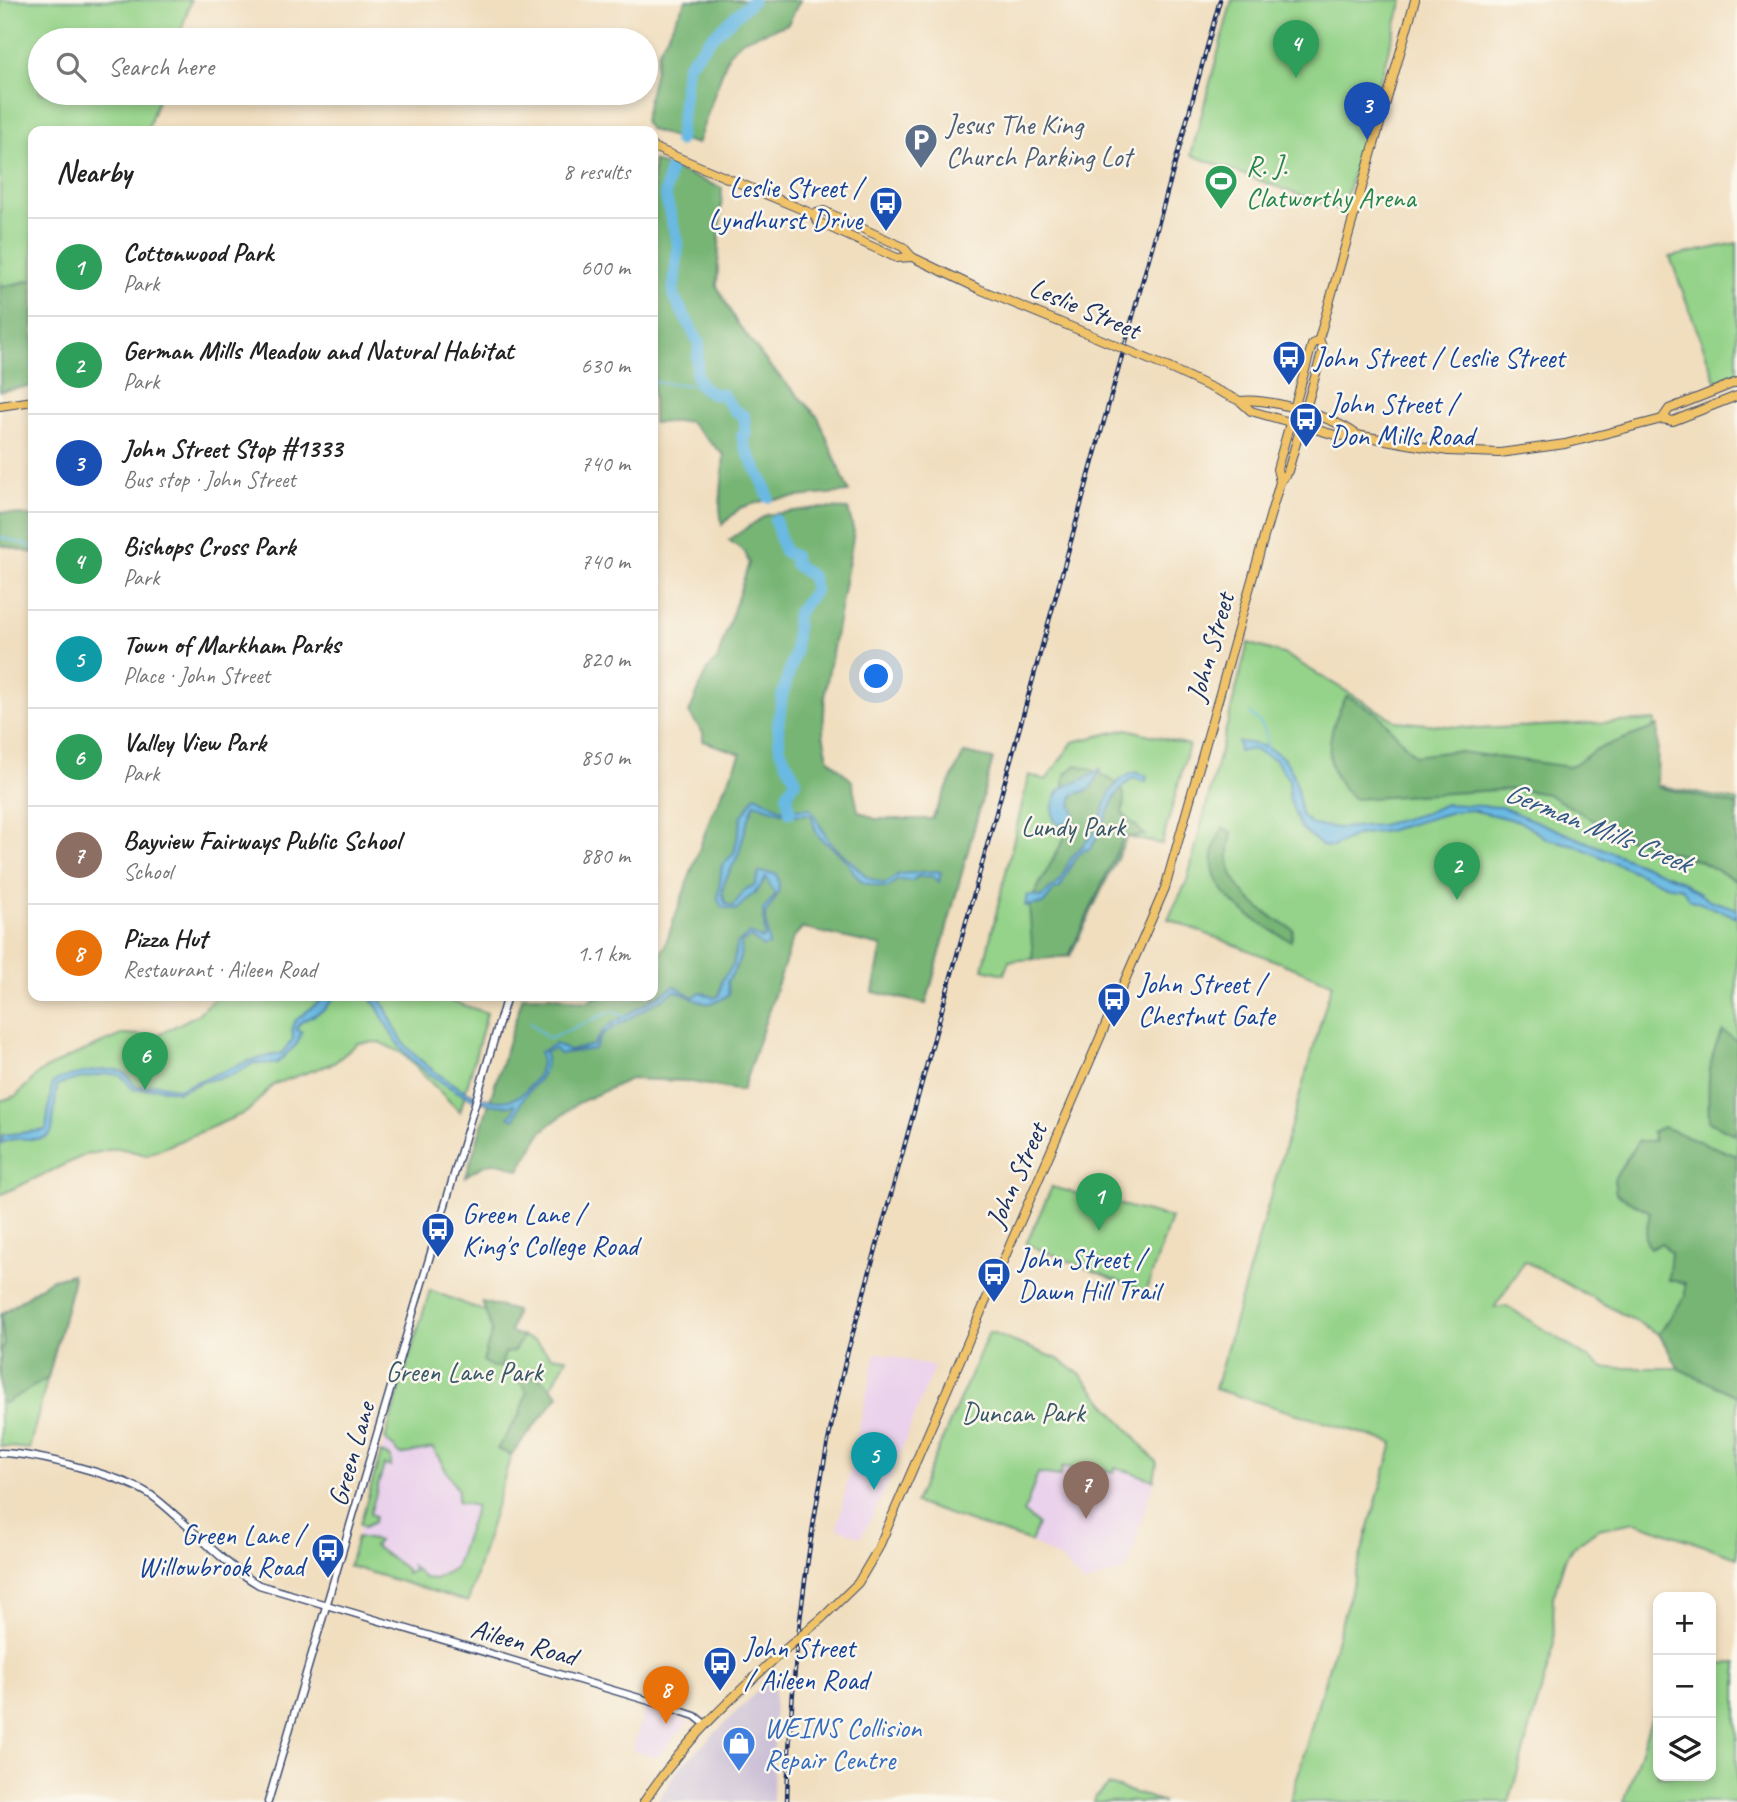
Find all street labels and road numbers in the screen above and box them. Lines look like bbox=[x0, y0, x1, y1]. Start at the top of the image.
street label: Leslie Street bbox=[1024, 269, 1148, 348]
street label: John Street bbox=[1177, 586, 1243, 707]
street label: John Street bbox=[977, 1115, 1056, 1235]
street label: Green Lane bbox=[320, 1396, 383, 1510]
street label: Aileen Road bbox=[467, 1610, 585, 1675]

